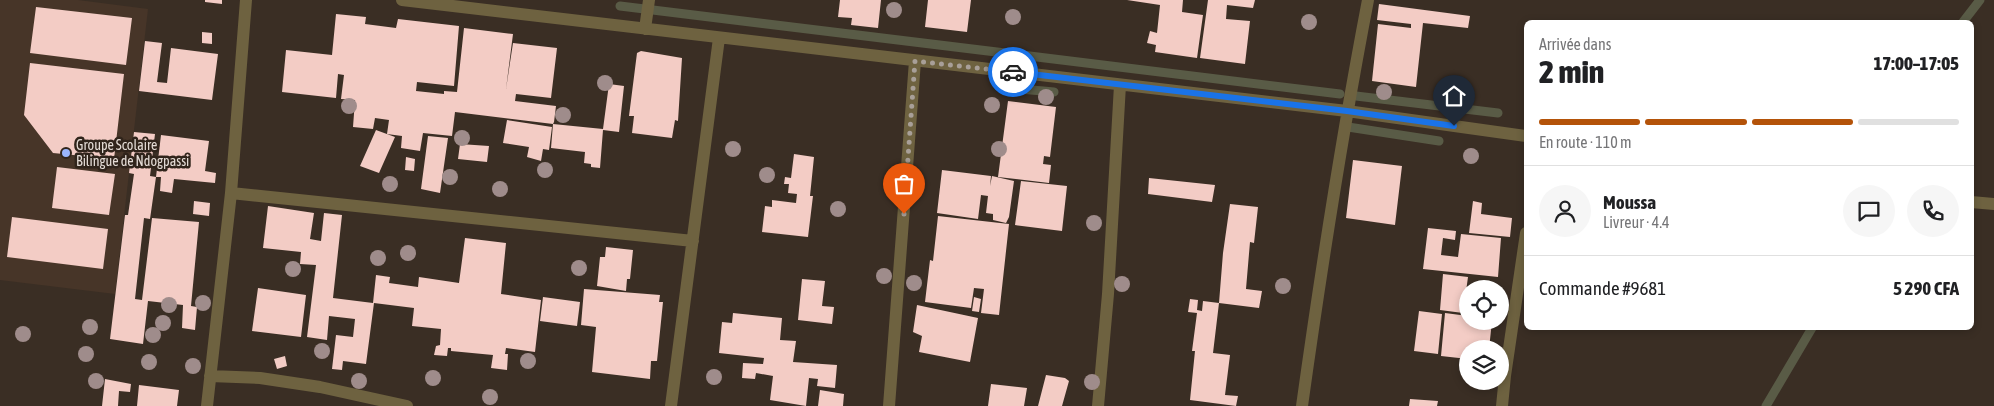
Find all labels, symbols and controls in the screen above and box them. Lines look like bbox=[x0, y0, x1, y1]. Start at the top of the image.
text: Arrivée dans bbox=[1539, 35, 1611, 53]
courier bbox=[988, 47, 1038, 97]
text: 17:00–17:05 bbox=[1873, 52, 1959, 74]
text: 2 min bbox=[1539, 53, 1604, 90]
icon: car bbox=[999, 58, 1027, 86]
pin bbox=[1433, 75, 1475, 126]
icon: home bbox=[1440, 82, 1468, 110]
text: En route · 110 m bbox=[1539, 133, 1632, 151]
place label: Groupe Scolaire Bilingue de Ndogpassi bbox=[76, 137, 189, 169]
marker: Groupe Scolaire Bilingue de Ndogpassi bbox=[60, 147, 72, 159]
pin bbox=[883, 163, 925, 214]
icon: bag bbox=[890, 170, 918, 198]
button: person bbox=[1539, 185, 1591, 237]
button: chat bbox=[1843, 185, 1895, 237]
button: phone bbox=[1907, 185, 1959, 237]
text: Moussa bbox=[1603, 191, 1656, 213]
text: Livreur · 4.4 bbox=[1603, 213, 1670, 231]
text: Commande #9681 bbox=[1539, 277, 1666, 299]
text: 5 290 CFA bbox=[1893, 277, 1959, 299]
map controls bbox=[1459, 280, 1509, 390]
button: locate bbox=[1459, 280, 1509, 330]
button: layers bbox=[1459, 340, 1509, 390]

